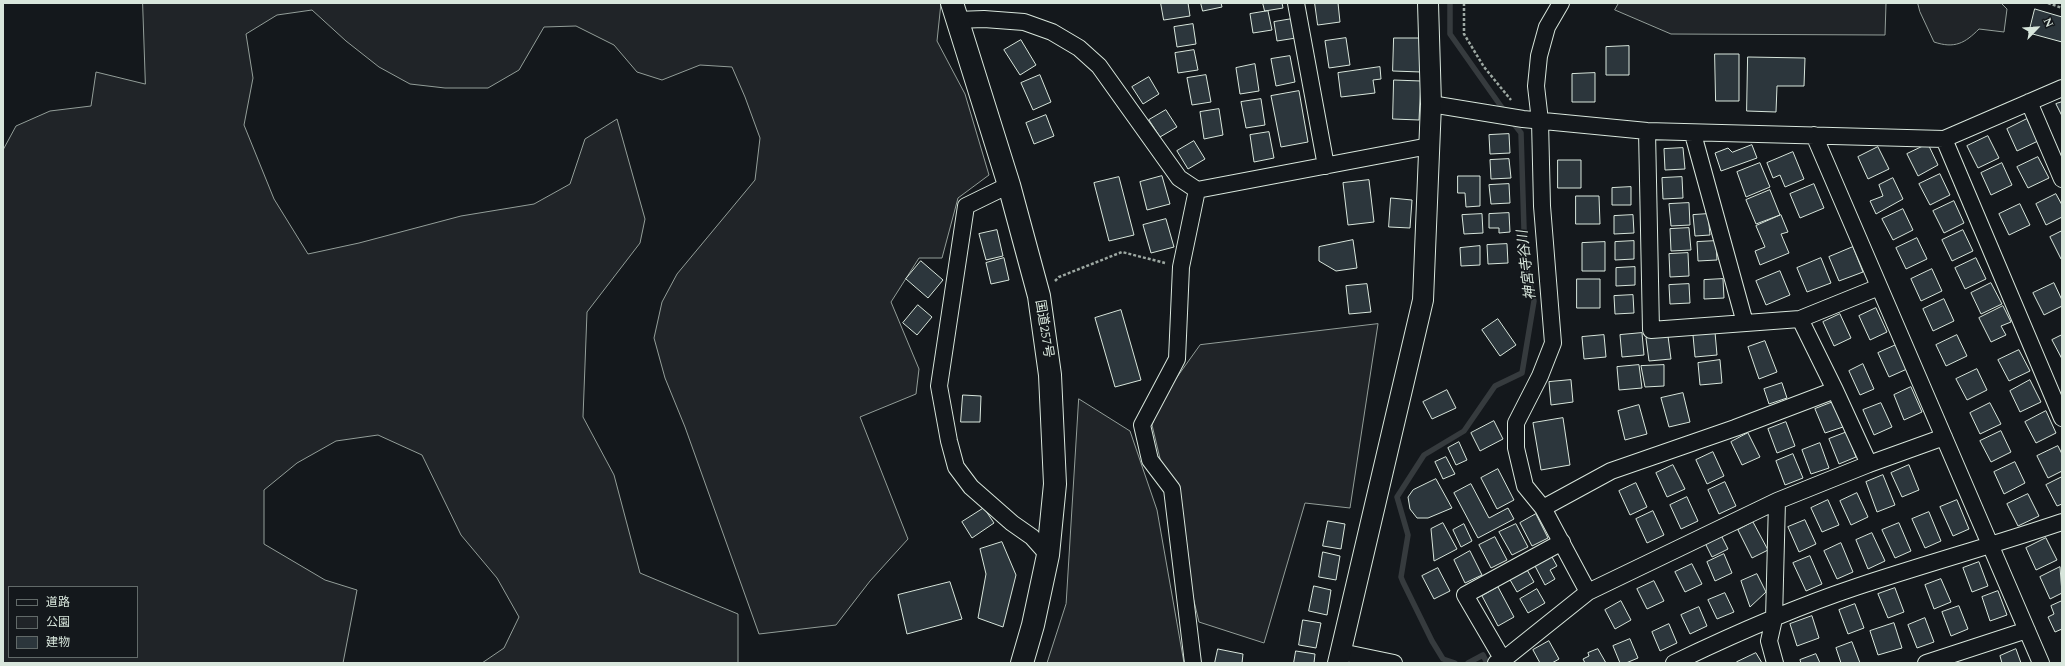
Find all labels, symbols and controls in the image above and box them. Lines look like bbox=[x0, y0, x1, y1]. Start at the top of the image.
north arrow bbox=[2017, 8, 2057, 48]
text: N bbox=[2039, 15, 2058, 30]
water label: 神宮寺谷川 bbox=[1515, 229, 1541, 301]
street label: 国道257号 bbox=[1031, 299, 1055, 359]
legend bbox=[8, 586, 138, 658]
text: 道路 bbox=[46, 593, 70, 612]
text: 公園 bbox=[46, 613, 70, 632]
text: 建物 bbox=[46, 633, 70, 652]

